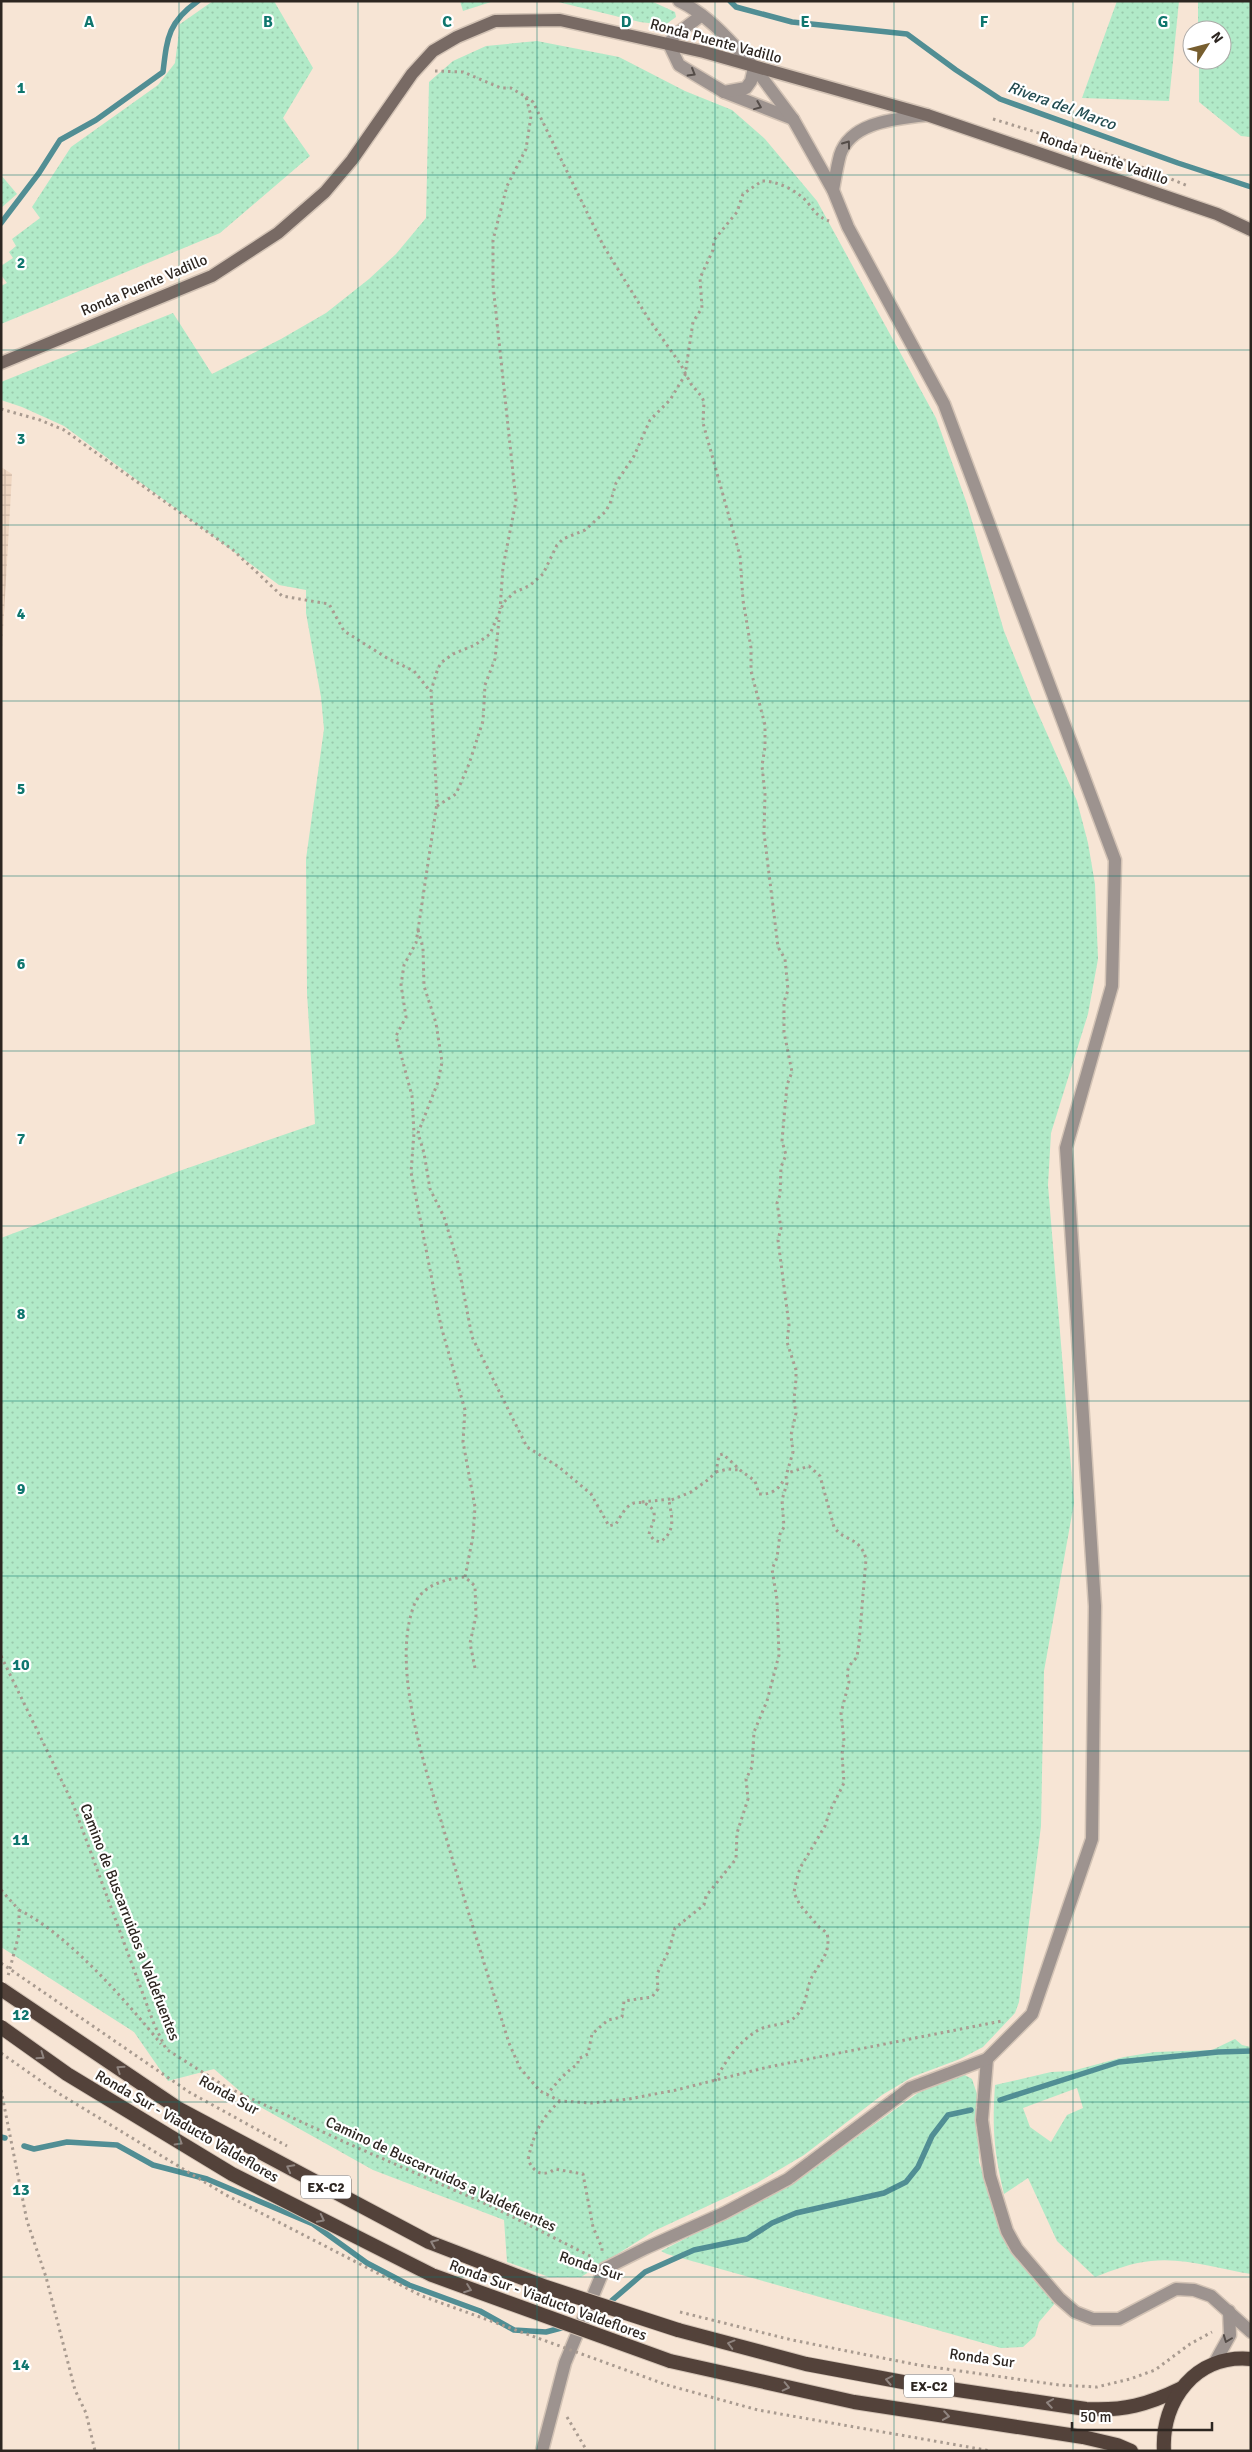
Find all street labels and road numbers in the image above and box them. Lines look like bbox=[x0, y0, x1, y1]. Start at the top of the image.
street label: Ronda Puente Vadillo bbox=[648, 15, 784, 67]
street label: Ronda Puente Vadillo bbox=[1037, 127, 1171, 189]
street label: Ronda Puente Vadillo bbox=[78, 250, 210, 320]
street label: Camino de Buscarruidos a Valdefuentes bbox=[76, 1801, 184, 2043]
street label: Ronda Sur - Viaducto Valdeflores bbox=[92, 2066, 282, 2186]
street label: Ronda Sur bbox=[196, 2071, 263, 2119]
street label: Camino de Buscarruidos a Valdefuentes bbox=[323, 2113, 560, 2236]
road number: EX-C2 bbox=[301, 2176, 351, 2198]
street label: Ronda Sur bbox=[557, 2247, 625, 2285]
street label: Ronda Sur - Viaducto Valdeflores bbox=[447, 2256, 650, 2344]
street label: Ronda Sur bbox=[948, 2345, 1016, 2372]
road number: EX-C2 bbox=[904, 2374, 954, 2398]

